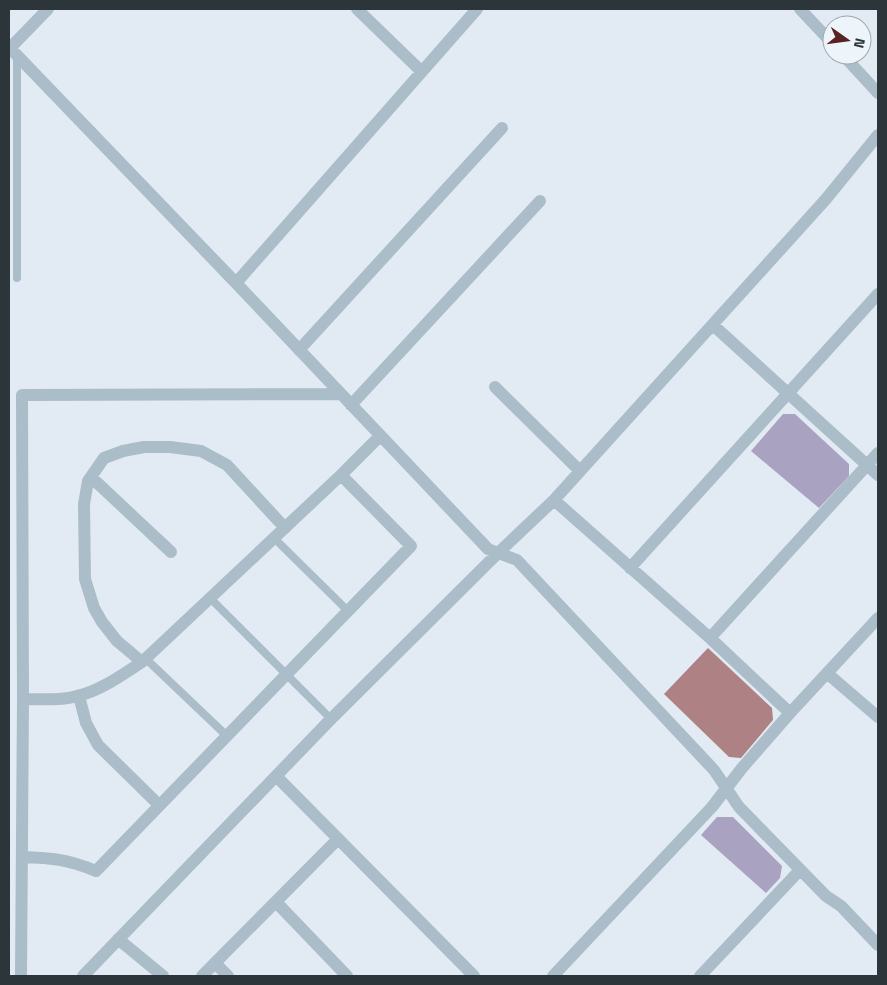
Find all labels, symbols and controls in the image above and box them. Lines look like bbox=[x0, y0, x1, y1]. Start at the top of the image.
north arrow bbox=[822, 15, 872, 65]
text: N bbox=[849, 36, 871, 51]

